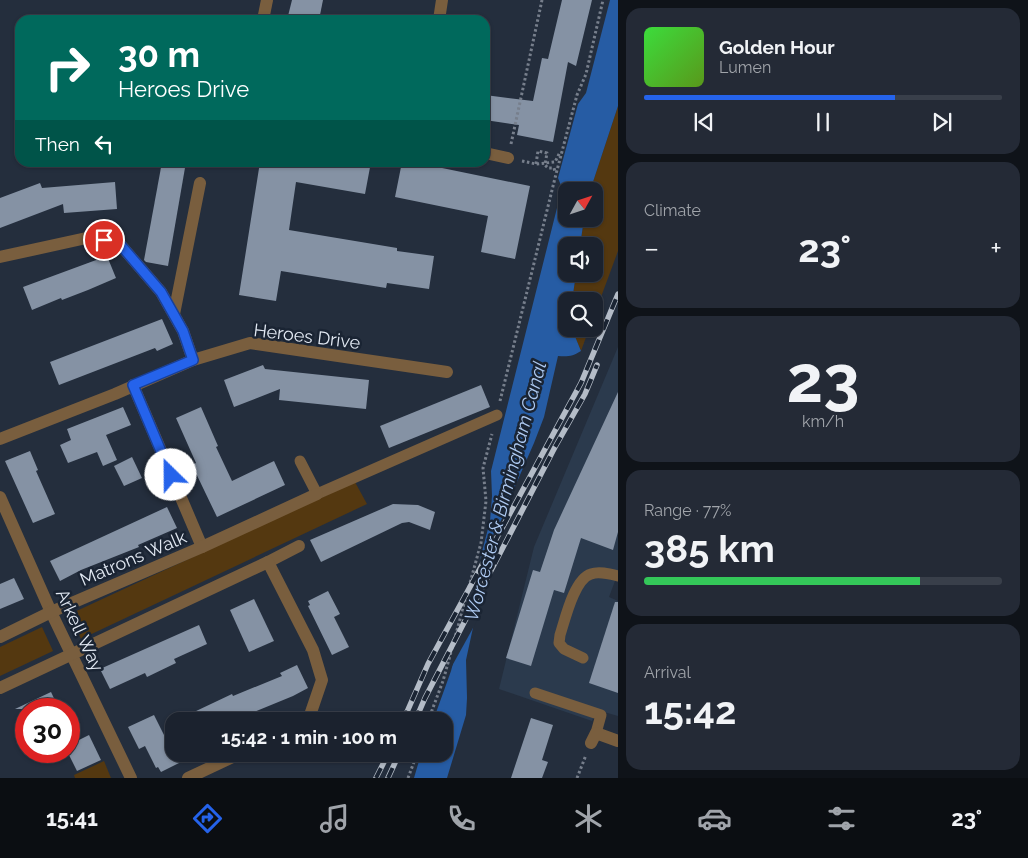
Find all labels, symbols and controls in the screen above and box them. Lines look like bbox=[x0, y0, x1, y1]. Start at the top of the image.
text: 30 m bbox=[118, 34, 200, 75]
icon: right bbox=[35, 35, 100, 100]
text: Golden Hour bbox=[719, 36, 835, 58]
text: Lumen bbox=[719, 58, 771, 77]
text: Heroes Drive bbox=[118, 76, 249, 102]
icon: previous bbox=[690, 108, 718, 136]
icon: pause bbox=[809, 108, 837, 136]
icon: next bbox=[928, 108, 956, 136]
icon: left bbox=[90, 130, 118, 158]
text: Then bbox=[35, 133, 80, 155]
north arrow bbox=[558, 182, 602, 228]
map controls bbox=[558, 182, 603, 337]
text: Climate bbox=[644, 201, 701, 220]
pin bbox=[83, 219, 125, 261]
icon: arrive bbox=[90, 226, 118, 254]
text: 23° bbox=[798, 226, 851, 271]
text: − bbox=[644, 232, 659, 265]
text: + bbox=[990, 232, 1002, 265]
button: sound bbox=[558, 237, 603, 282]
button: search bbox=[558, 292, 603, 337]
street label: Heroes Drive bbox=[253, 319, 362, 353]
text: 23 bbox=[787, 341, 859, 417]
water label: Worcester & Birmingham Canal bbox=[460, 359, 550, 623]
text: km/h bbox=[802, 412, 844, 431]
position arrow bbox=[144, 448, 196, 500]
text: Range · 77% bbox=[644, 501, 731, 520]
street label: Matrons Walk bbox=[77, 526, 190, 590]
text: 385 km bbox=[644, 526, 775, 571]
street label: Arkell Way bbox=[52, 585, 108, 675]
text: Arrival bbox=[644, 663, 691, 682]
text: 15:42 bbox=[644, 688, 736, 733]
speed limit sign: 30 bbox=[15, 698, 80, 763]
text: 15:42 · 1 min · 100 m bbox=[221, 726, 397, 748]
icon: directions bbox=[190, 801, 225, 836]
icon: music bbox=[317, 801, 352, 836]
icon: phone bbox=[444, 801, 479, 836]
icon: climate bbox=[571, 801, 606, 836]
icon: car bbox=[697, 801, 732, 836]
icon: filters bbox=[824, 801, 859, 836]
text: 15:41 bbox=[46, 805, 98, 831]
text: 23° bbox=[951, 805, 982, 831]

